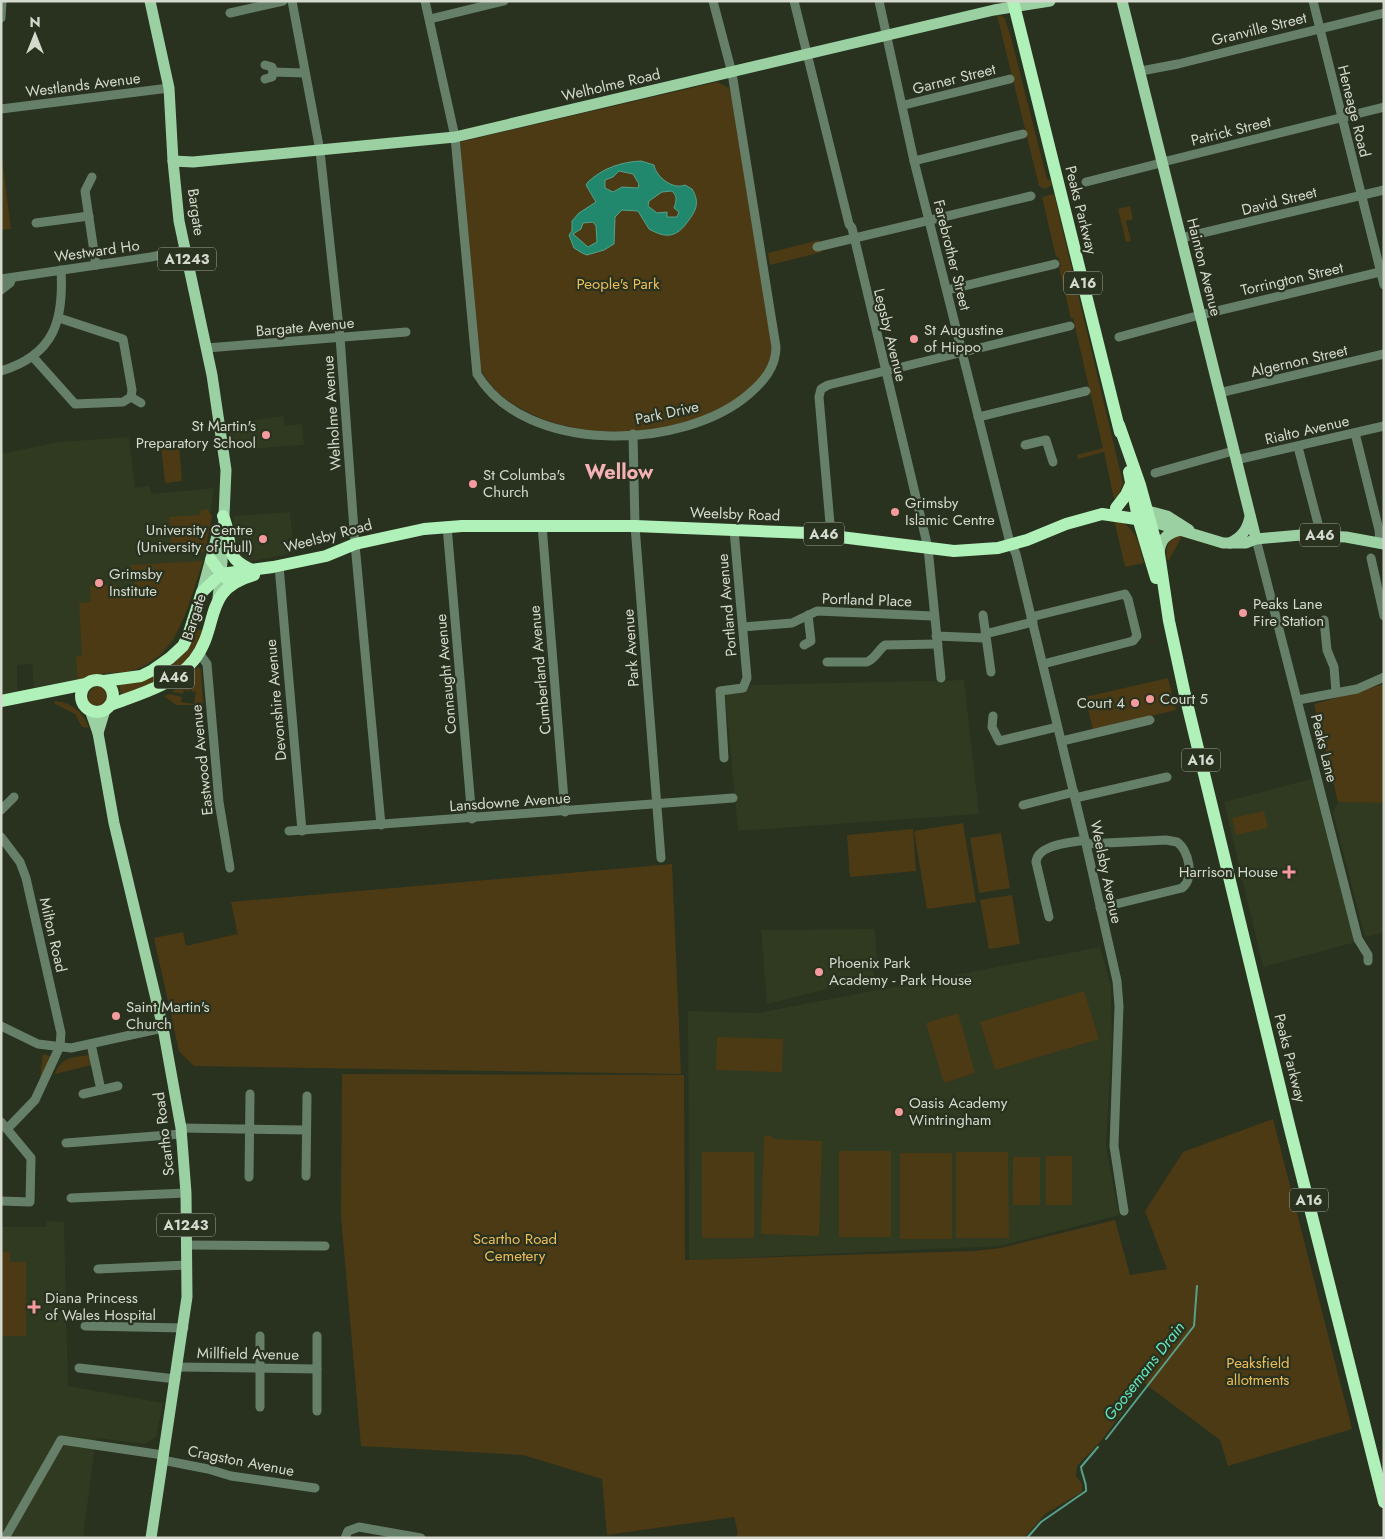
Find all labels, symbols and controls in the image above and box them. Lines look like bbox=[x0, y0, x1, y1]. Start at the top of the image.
street label: Granville Street bbox=[1209, 6, 1309, 51]
north arrow bbox=[10, 10, 60, 60]
text: N bbox=[29, 12, 41, 32]
street label: Garner Street bbox=[910, 58, 998, 100]
street label: Welholme Road bbox=[560, 63, 662, 107]
street label: Heneage Road bbox=[1332, 63, 1376, 159]
street label: Westlands Avenue bbox=[24, 67, 142, 103]
street label: Patrick Street bbox=[1189, 110, 1274, 152]
street label: Peaks Parkway bbox=[1059, 163, 1103, 257]
street label: David Street bbox=[1239, 181, 1319, 221]
street label: Bargate bbox=[182, 187, 210, 237]
street label: Farebrother Street bbox=[928, 197, 976, 313]
street label: Hainton Avenue bbox=[1181, 216, 1227, 319]
street label: Westward Ho bbox=[53, 234, 141, 268]
road number: A1243 bbox=[158, 248, 216, 270]
street label: Torrington Street bbox=[1239, 256, 1346, 301]
road number: A16 bbox=[1064, 272, 1102, 294]
park label: People's Park bbox=[576, 273, 660, 295]
street label: Legsby Avenue bbox=[868, 286, 912, 384]
street label: Bargate Avenue bbox=[255, 312, 355, 342]
place label: St Augustine of Hippo bbox=[924, 319, 1004, 358]
marker: St Augustine of Hippo bbox=[908, 333, 920, 345]
street label: Algernon Street bbox=[1248, 339, 1350, 383]
street label: Welholme Avenue bbox=[317, 355, 347, 471]
street label: Park Drive bbox=[633, 395, 701, 430]
street label: Rialto Avenue bbox=[1263, 410, 1352, 450]
place label: St Martin's Preparatory School bbox=[136, 415, 256, 454]
marker: St Martin's Preparatory School bbox=[260, 429, 272, 441]
district label: Wellow bbox=[585, 458, 654, 487]
place label: St Columba's Church bbox=[483, 464, 565, 503]
marker: St Columba's Church bbox=[467, 478, 479, 490]
place label: Grimsby Islamic Centre bbox=[905, 492, 995, 531]
street label: Weelsby Road bbox=[689, 501, 781, 527]
marker: Grimsby Islamic Centre bbox=[889, 506, 901, 518]
street label: Weelsby Road bbox=[281, 514, 375, 558]
place label: University Centre (University of Hull) bbox=[136, 519, 253, 558]
road number: A46 bbox=[804, 522, 844, 546]
road number: A46 bbox=[1300, 524, 1340, 546]
marker: University Centre (University of Hull) bbox=[257, 533, 269, 545]
street label: Portland Avenue bbox=[712, 552, 742, 657]
place label: Grimsby Institute bbox=[109, 563, 163, 602]
marker: Grimsby Institute bbox=[93, 577, 105, 589]
street label: Portland Place bbox=[822, 587, 913, 613]
street label: Bargate bbox=[176, 591, 212, 643]
place label: Peaks Lane Fire Station bbox=[1253, 593, 1324, 632]
street label: Cumberland Avenue bbox=[523, 604, 557, 736]
marker: Peaks Lane Fire Station bbox=[1237, 607, 1249, 619]
street label: Park Avenue bbox=[617, 608, 645, 688]
street label: Connaught Avenue bbox=[430, 613, 462, 735]
street label: Devonshire Avenue bbox=[260, 638, 292, 762]
road number: A46 bbox=[154, 666, 194, 689]
place label: Court 5 bbox=[1160, 688, 1208, 710]
place label: Court 4 bbox=[1077, 692, 1125, 714]
marker: Court 5 bbox=[1144, 693, 1156, 705]
marker: Court 4 bbox=[1129, 697, 1141, 709]
street label: Eastwood Avenue bbox=[185, 703, 219, 816]
street label: Peaks Lane bbox=[1305, 712, 1343, 785]
road number: A16 bbox=[1182, 748, 1220, 772]
street label: Lansdowne Avenue bbox=[449, 787, 572, 817]
street label: Weelsby Avenue bbox=[1084, 818, 1128, 926]
place label: Harrison House bbox=[1179, 861, 1278, 883]
marker: Harrison House bbox=[1282, 865, 1296, 879]
street label: Milton Road bbox=[34, 895, 72, 975]
place label: Phoenix Park Academy - Park House bbox=[829, 952, 972, 991]
marker: Phoenix Park Academy - Park House bbox=[813, 966, 825, 978]
place label: Saint Martin's Church bbox=[126, 996, 210, 1035]
marker: Saint Martin's Church bbox=[110, 1010, 122, 1022]
street label: Peaks Parkway bbox=[1268, 1011, 1312, 1105]
street label: Scartho Road bbox=[148, 1091, 180, 1177]
place label: Oasis Academy Wintringham bbox=[909, 1092, 1008, 1131]
marker: Oasis Academy Wintringham bbox=[893, 1106, 905, 1118]
road number: A16 bbox=[1290, 1188, 1328, 1212]
road number: A1243 bbox=[157, 1214, 215, 1236]
park label: Scartho Road Cemetery bbox=[473, 1228, 557, 1267]
place label: Diana Princess of Wales Hospital bbox=[45, 1287, 156, 1326]
marker: Diana Princess of Wales Hospital bbox=[27, 1300, 41, 1314]
water label: Goosemans Drain bbox=[1098, 1317, 1190, 1425]
street label: Millfield Avenue bbox=[197, 1342, 300, 1366]
park label: Peaksfield allotments bbox=[1226, 1352, 1290, 1391]
street label: Cragston Avenue bbox=[186, 1440, 296, 1482]

